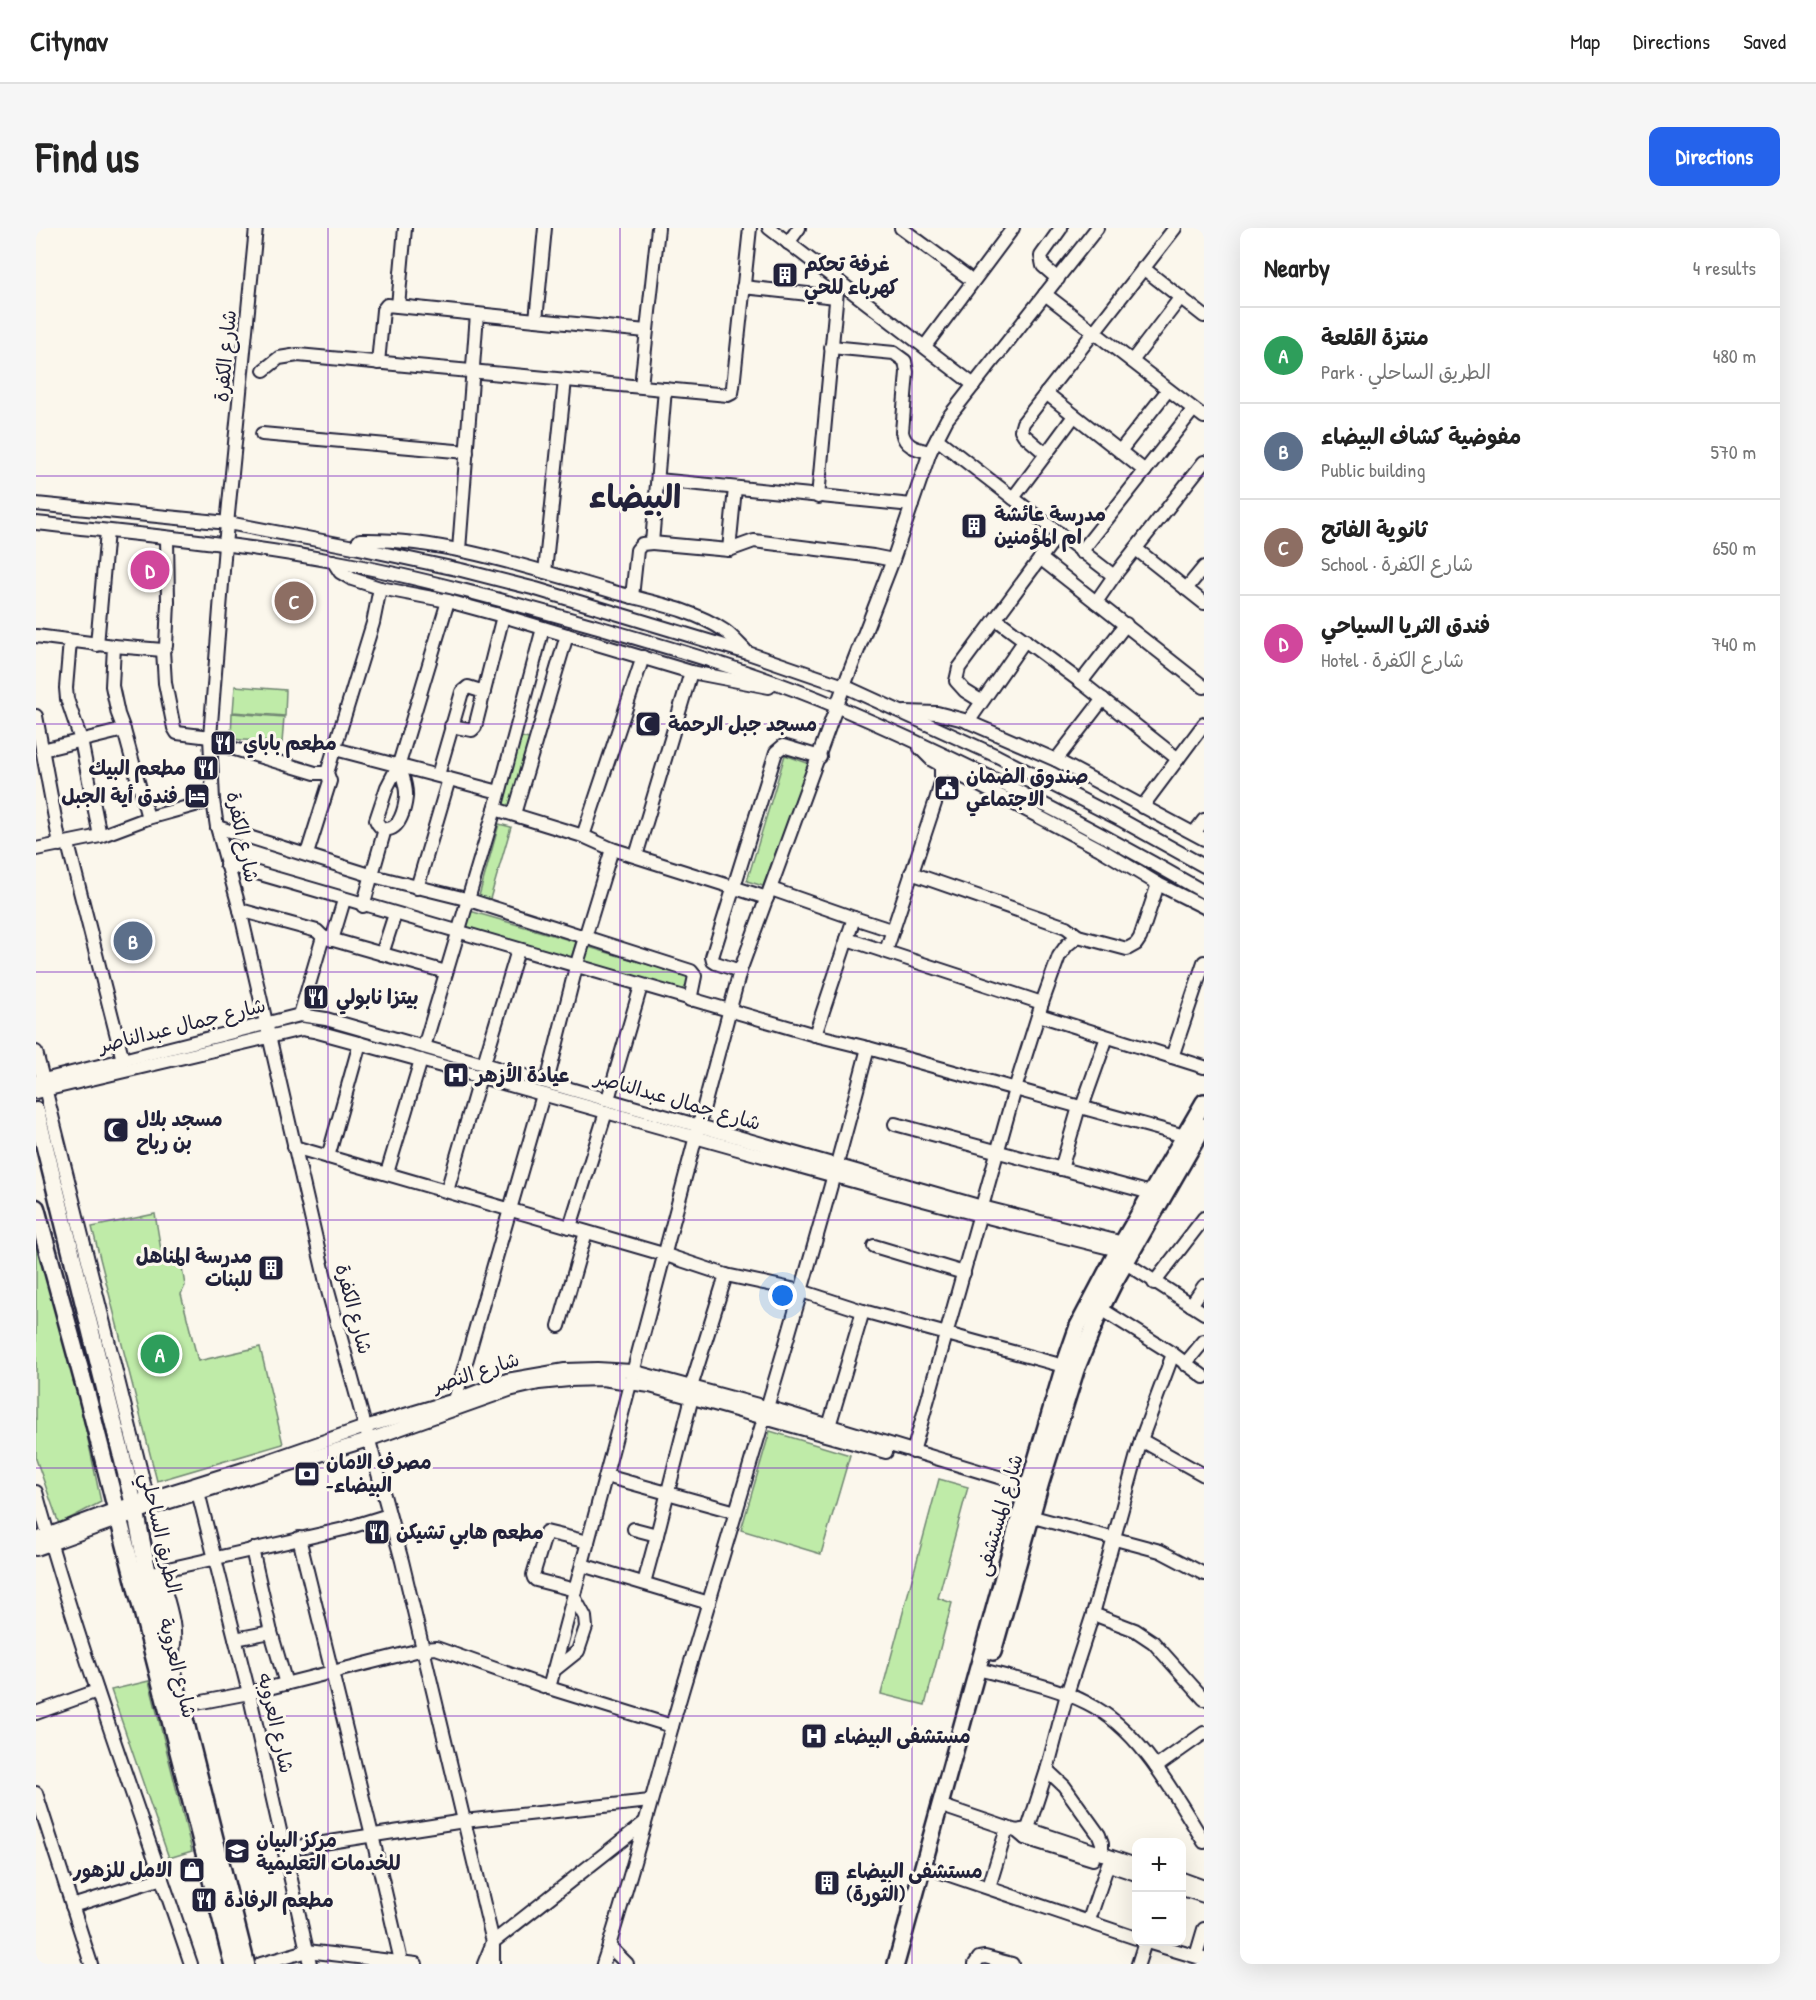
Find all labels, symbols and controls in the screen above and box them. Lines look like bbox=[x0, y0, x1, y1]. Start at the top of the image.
text: Citynav bbox=[30, 22, 108, 60]
text: Map bbox=[1570, 27, 1600, 56]
text: Directions bbox=[1633, 27, 1710, 56]
text: Saved bbox=[1743, 27, 1786, 56]
button: Directions bbox=[1649, 127, 1780, 186]
text: Find us bbox=[36, 128, 139, 185]
place label: غرفة تحكم كهرباء للحي bbox=[804, 250, 899, 305]
text: Nearby bbox=[1264, 250, 1330, 285]
text: 4 results bbox=[1693, 254, 1756, 281]
building icon: غرفة تحكم كهرباء للحي bbox=[770, 260, 800, 290]
street label: شارع الكفرة bbox=[207, 309, 243, 403]
text: منتزة القلعة bbox=[1321, 322, 1429, 352]
text: A bbox=[1279, 342, 1288, 369]
text: 480 m bbox=[1713, 342, 1756, 369]
text: Park · الطريق الساحلي bbox=[1321, 358, 1491, 385]
text: مفوضية كشاف البيضاء bbox=[1321, 421, 1521, 451]
text: B bbox=[1278, 438, 1289, 465]
text: 570 m bbox=[1710, 438, 1756, 465]
text: Public building bbox=[1321, 456, 1425, 483]
district label: البيضاء bbox=[589, 475, 681, 518]
place label: مدرسة عائشة ام المؤمنين bbox=[994, 500, 1106, 552]
building icon: مدرسة عائشة ام المؤمنين bbox=[959, 511, 989, 541]
text: ثانوية الفاتح bbox=[1321, 514, 1427, 544]
text: C bbox=[1278, 534, 1289, 561]
text: 650 m bbox=[1712, 534, 1756, 561]
pin: D bbox=[130, 548, 170, 592]
text: School · شارع الكفرة bbox=[1321, 550, 1473, 577]
pin: C bbox=[274, 578, 314, 623]
text: فندق الثريا السياحي bbox=[1321, 610, 1490, 640]
text: D bbox=[1279, 630, 1288, 657]
text: 740 m bbox=[1711, 630, 1756, 657]
text: Hotel · شارع الكفرة bbox=[1321, 646, 1464, 673]
mosque icon: مسجد جبل الرحمة bbox=[633, 709, 663, 739]
place label: مسجد جبل الرحمة bbox=[668, 710, 817, 737]
restaurant icon: مطعم باباي bbox=[208, 728, 238, 758]
place label: مطعم باباي bbox=[243, 729, 337, 759]
restaurant icon: مطعم البيك bbox=[191, 753, 221, 783]
place label: مطعم البيك bbox=[89, 754, 186, 783]
place label: صندوق الضمان الاجتماعي bbox=[966, 762, 1088, 817]
public building icon: صندوق الضمان الاجتماعي bbox=[932, 773, 962, 803]
hotel icon: فندق أية الجبل bbox=[182, 781, 212, 811]
place label: فندق أية الجبل bbox=[61, 782, 178, 809]
street label: شارع الكفرة bbox=[220, 789, 266, 885]
pin: B bbox=[114, 918, 152, 964]
restaurant icon: بيتزا نابولي bbox=[301, 982, 331, 1012]
place label: بيتزا نابولي bbox=[336, 983, 418, 1015]
street label: شارع جمال عبدالناصر bbox=[94, 991, 268, 1060]
hospital icon: عيادة الأزهر bbox=[441, 1060, 471, 1090]
place label: عيادة الأزهر bbox=[474, 1061, 570, 1088]
street label: شارع جمال عبدالناصر bbox=[590, 1062, 764, 1137]
place label: مسجد بلال بن رباح bbox=[136, 1105, 223, 1155]
mosque icon: مسجد بلال بن رباح bbox=[101, 1115, 131, 1145]
place label: مدرسة المناهل للبنات bbox=[136, 1242, 252, 1292]
building icon: مدرسة المناهل للبنات bbox=[256, 1253, 286, 1283]
street label: شارع الكفرة bbox=[329, 1261, 379, 1357]
your location bbox=[768, 1281, 797, 1310]
pin: A bbox=[140, 1332, 180, 1376]
street label: شارع النصر bbox=[427, 1345, 523, 1400]
place label: مصرف الامان -البيضاء bbox=[326, 1448, 432, 1498]
street label: شارع المستشفى bbox=[968, 1451, 1030, 1579]
bank icon: مصرف الامان -البيضاء bbox=[292, 1459, 322, 1489]
street label: الطريق الساحلي bbox=[130, 1470, 189, 1597]
restaurant icon: مطعم هابي تشيكن bbox=[362, 1517, 392, 1547]
place label: مطعم هابي تشيكن bbox=[396, 1518, 544, 1550]
street label: شارع العروبة bbox=[152, 1615, 204, 1721]
street label: شارع العروبه bbox=[251, 1670, 301, 1776]
hospital icon: مستشفى البيضاء bbox=[799, 1721, 829, 1751]
place label: مستشفى البيضاء bbox=[834, 1722, 971, 1749]
place label: مركز البيان للخدمات التعليمية bbox=[256, 1826, 401, 1876]
school or university icon: مركز البيان للخدمات التعليمية bbox=[222, 1836, 252, 1866]
map controls bbox=[1132, 1838, 1186, 1946]
button: + bbox=[1132, 1838, 1186, 1892]
shop icon: الامل للزهور bbox=[177, 1855, 207, 1885]
place label: الامل للزهور bbox=[72, 1856, 172, 1884]
place label: مستشفى البيضاء (الثورة) bbox=[846, 1857, 983, 1907]
building icon: مستشفى البيضاء (الثورة) bbox=[812, 1868, 842, 1898]
restaurant icon: مطعم الرفادة bbox=[189, 1885, 219, 1915]
place label: مطعم الرفادة bbox=[224, 1886, 334, 1915]
button: − bbox=[1132, 1892, 1186, 1946]

